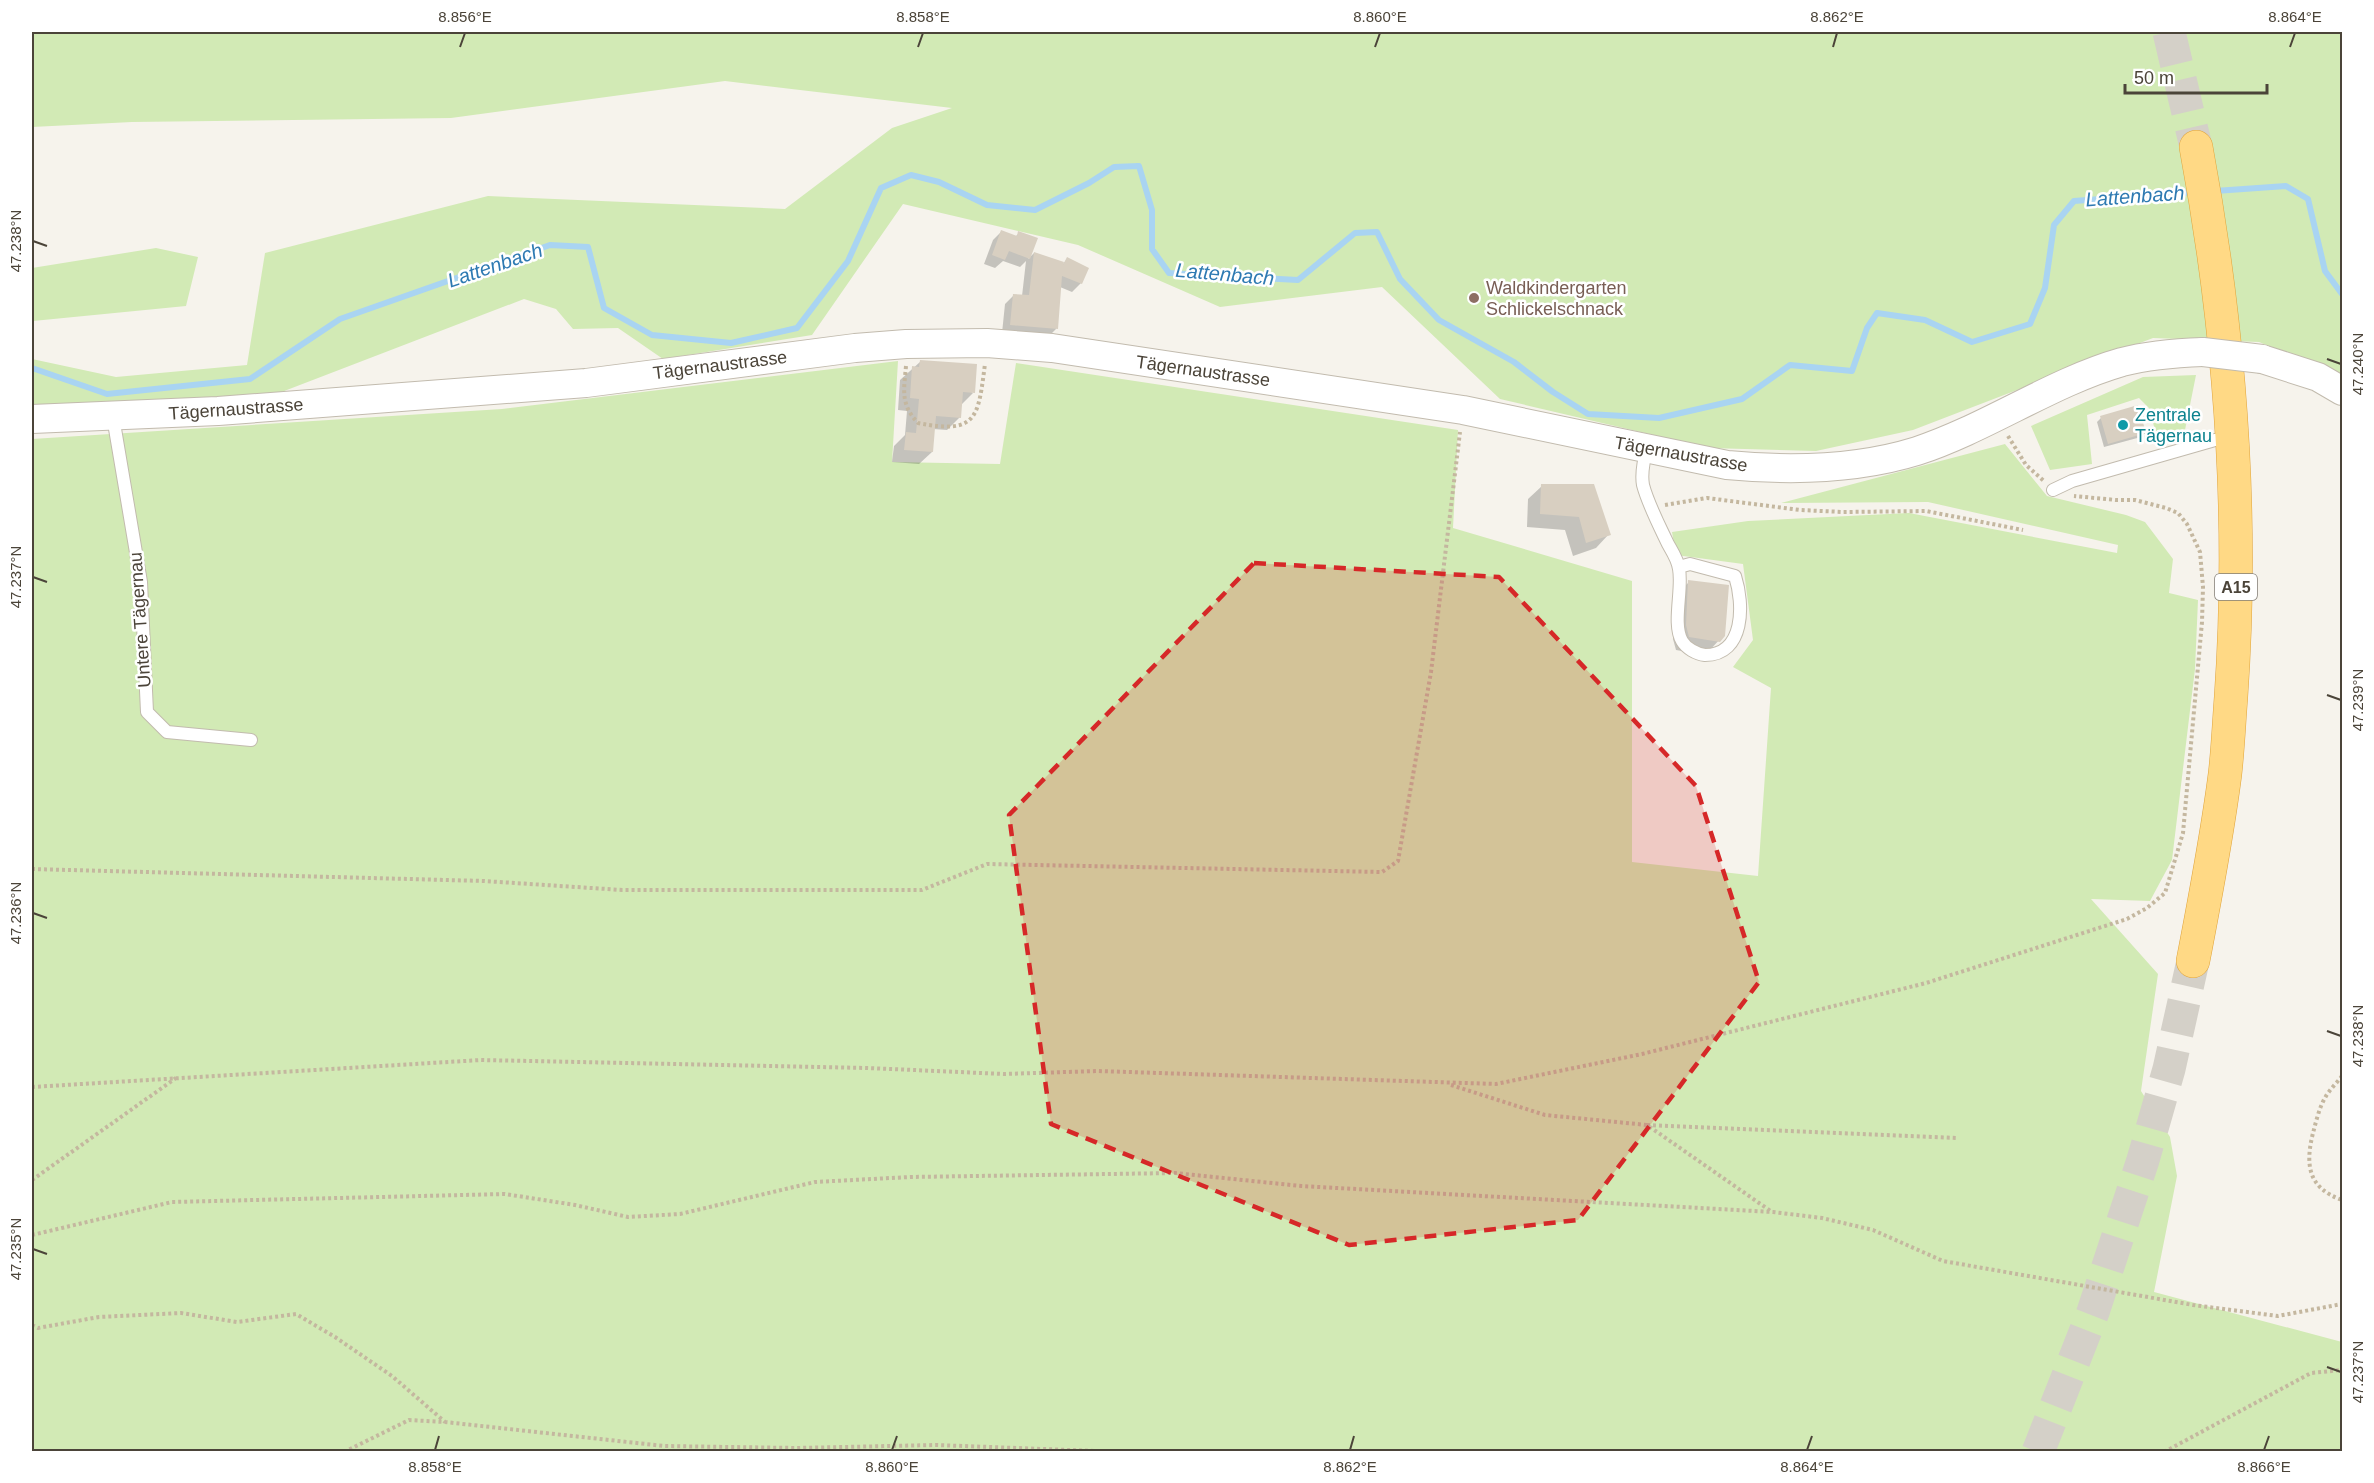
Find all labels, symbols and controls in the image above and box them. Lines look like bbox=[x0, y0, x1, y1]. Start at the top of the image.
text: 8.856°E bbox=[438, 8, 492, 25]
text: 8.858°E bbox=[896, 8, 950, 25]
text: 8.860°E bbox=[1353, 8, 1407, 25]
text: 8.862°E bbox=[1810, 8, 1864, 25]
text: 8.864°E bbox=[2268, 8, 2322, 25]
scale bar bbox=[2125, 57, 2268, 95]
text: 50 m bbox=[2134, 68, 2174, 88]
water label: Lattenbach bbox=[2085, 182, 2185, 210]
text: 47.238°N bbox=[7, 210, 24, 272]
water label: Lattenbach bbox=[445, 238, 545, 292]
water label: Lattenbach bbox=[1175, 259, 1275, 289]
place label: Waldkindergarten Schlickelschnack bbox=[1486, 278, 1626, 319]
marker: Waldkindergarten Schlickelschnack bbox=[1467, 291, 1481, 305]
text: 47.240°N bbox=[2349, 333, 2366, 395]
street label: Tägernaustrasse bbox=[652, 347, 788, 383]
street label: Tägernaustrasse bbox=[1135, 352, 1271, 390]
street label: Tägernaustrasse bbox=[168, 394, 304, 424]
place label: Zentrale Tägernau bbox=[2135, 405, 2212, 446]
marker: Zentrale Tägernau bbox=[2116, 418, 2130, 432]
street label: Tägernaustrasse bbox=[1613, 432, 1749, 476]
text: 47.237°N bbox=[7, 546, 24, 608]
street label: Untere Tägernau bbox=[125, 552, 155, 688]
road number: A15 bbox=[2215, 574, 2257, 600]
text: 47.239°N bbox=[2349, 669, 2366, 731]
text: 47.236°N bbox=[7, 882, 24, 944]
text: 47.238°N bbox=[2349, 1005, 2366, 1067]
text: 47.235°N bbox=[7, 1218, 24, 1280]
text: 47.237°N bbox=[2349, 1341, 2366, 1403]
text: 8.858°E bbox=[408, 1458, 462, 1475]
text: 8.860°E bbox=[865, 1458, 919, 1475]
text: 8.862°E bbox=[1323, 1458, 1377, 1475]
text: 8.864°E bbox=[1780, 1458, 1834, 1475]
text: 8.866°E bbox=[2237, 1458, 2291, 1475]

